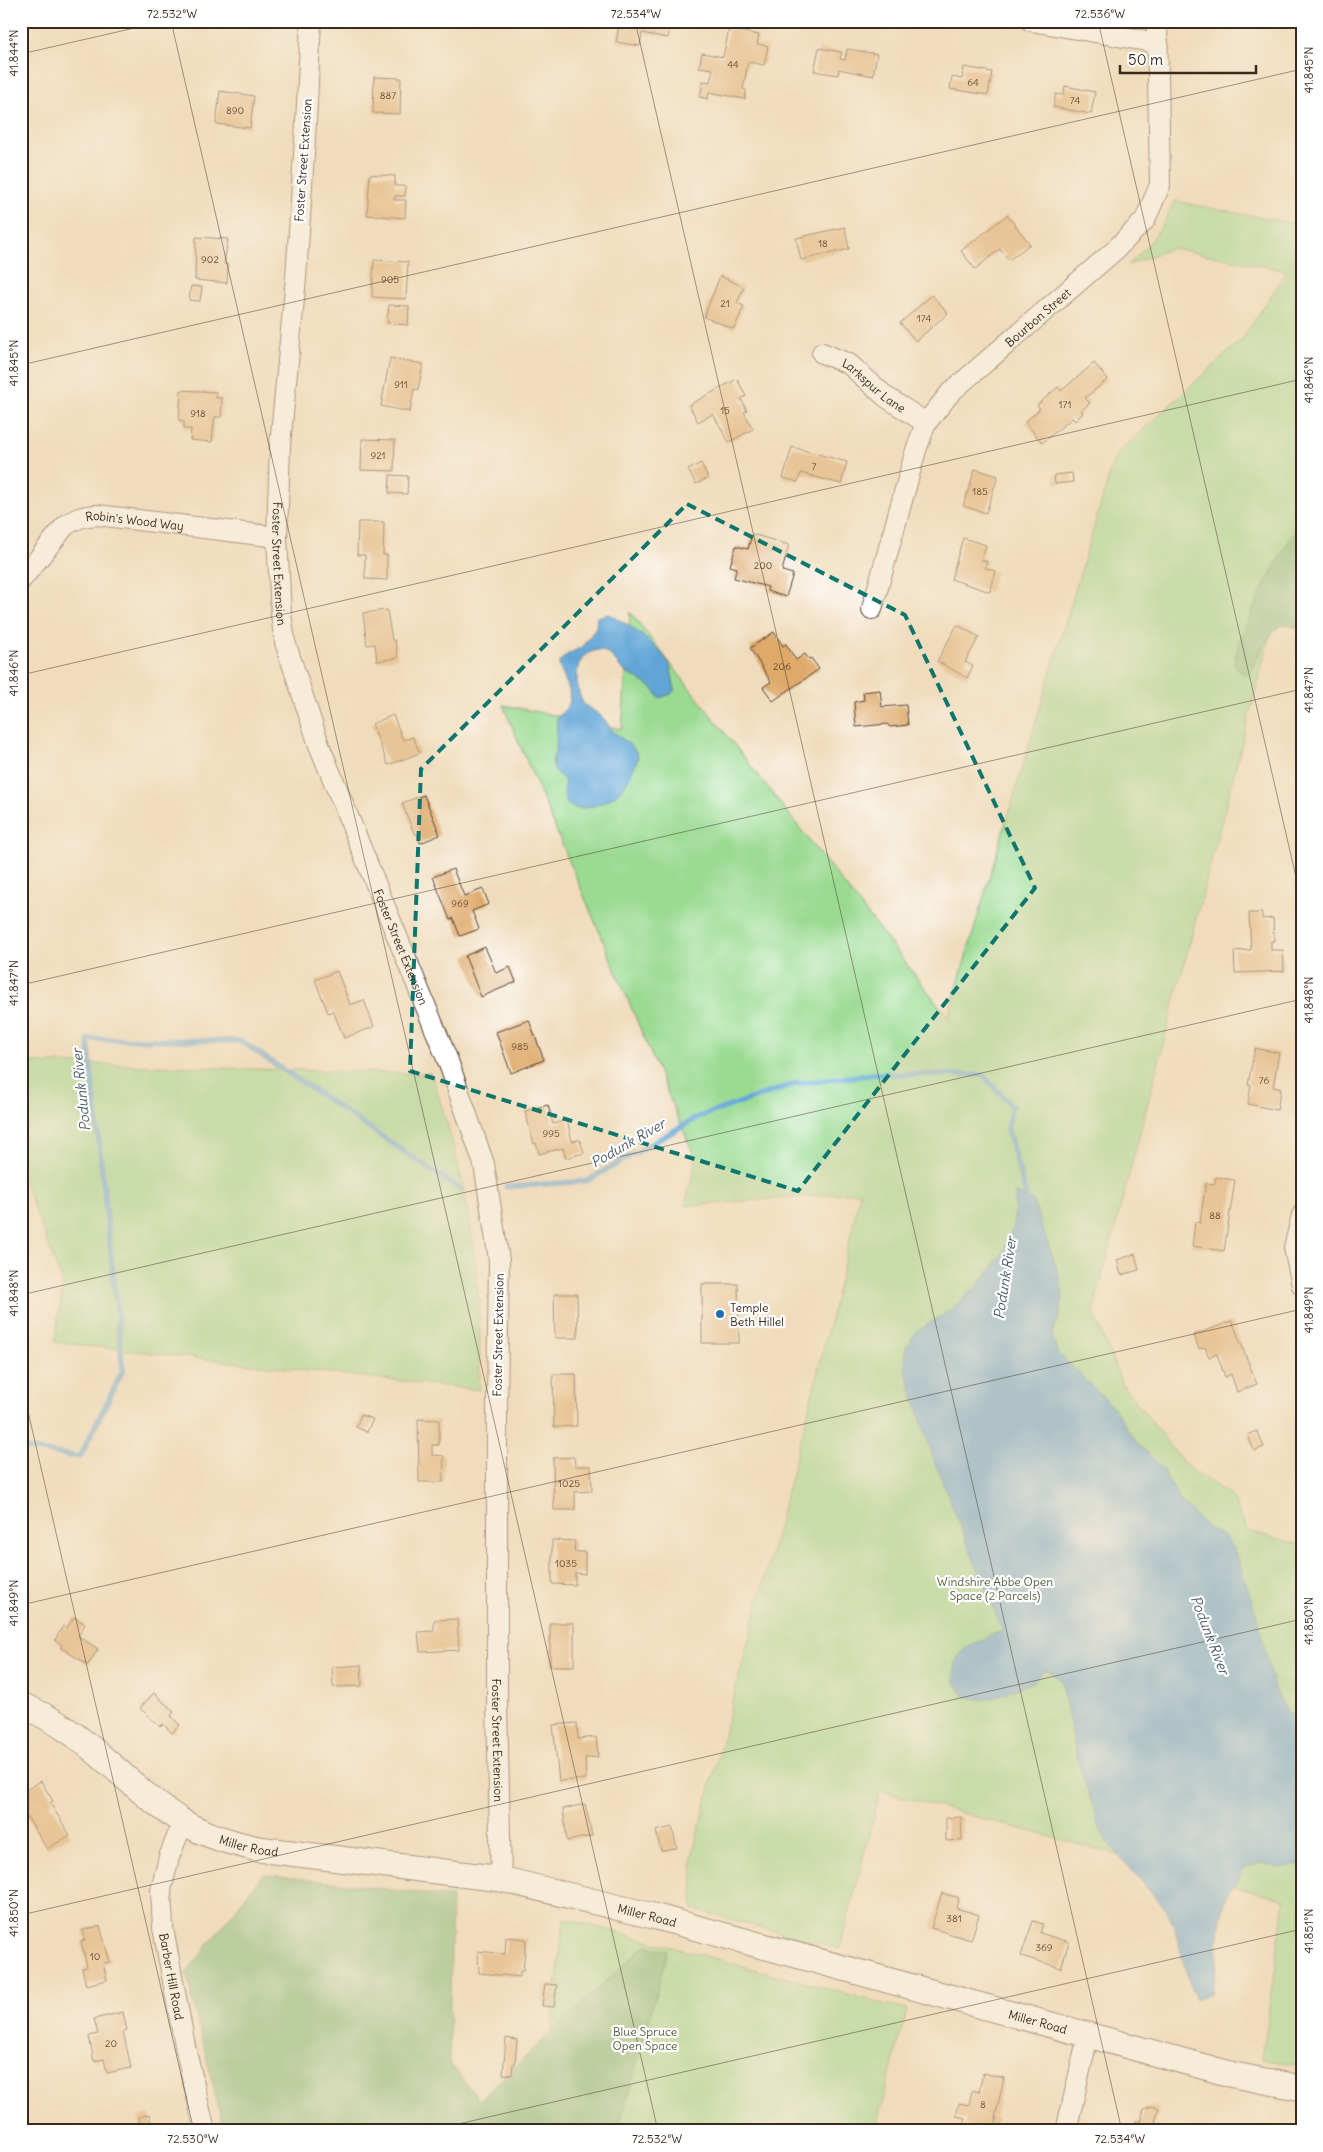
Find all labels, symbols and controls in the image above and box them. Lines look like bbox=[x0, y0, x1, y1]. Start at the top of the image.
text: 72.532°W bbox=[147, 6, 197, 21]
text: 72.534°W bbox=[611, 6, 661, 21]
text: 72.536°W bbox=[1075, 6, 1125, 21]
text: 41.844°N bbox=[6, 29, 21, 77]
scale bar bbox=[1120, 42, 1257, 74]
text: 41.845°N bbox=[1301, 46, 1316, 94]
text: 50 m bbox=[1128, 50, 1163, 69]
house number: 44 bbox=[727, 58, 739, 71]
house number: 64 bbox=[967, 76, 979, 89]
house number: 887 bbox=[380, 89, 396, 102]
house number: 74 bbox=[1070, 94, 1080, 107]
street label: Foster Street Extension bbox=[291, 98, 315, 222]
house number: 890 bbox=[226, 104, 244, 117]
house number: 18 bbox=[818, 237, 828, 250]
house number: 902 bbox=[201, 253, 219, 266]
house number: 905 bbox=[381, 273, 399, 286]
street label: Bourbon Street bbox=[1002, 285, 1073, 350]
house number: 21 bbox=[720, 297, 730, 310]
house number: 174 bbox=[917, 312, 931, 325]
text: 41.845°N bbox=[6, 339, 21, 387]
street label: Larkspur Lane bbox=[840, 355, 909, 415]
text: 41.846°N bbox=[1301, 356, 1316, 404]
house number: 911 bbox=[394, 378, 408, 391]
house number: 171 bbox=[1059, 398, 1071, 411]
house number: 15 bbox=[720, 404, 730, 417]
house number: 918 bbox=[190, 407, 206, 420]
house number: 921 bbox=[370, 449, 386, 462]
house number: 7 bbox=[812, 460, 817, 473]
house number: 185 bbox=[972, 485, 988, 498]
street label: Foster Street Extension bbox=[269, 502, 290, 626]
street label: Robin's Wood Way bbox=[84, 507, 185, 533]
house number: 200 bbox=[754, 559, 772, 572]
text: 41.846°N bbox=[6, 649, 21, 697]
house number: 206 bbox=[773, 660, 791, 673]
text: 41.847°N bbox=[1301, 667, 1316, 713]
street label: Foster Street Extension bbox=[371, 887, 432, 1007]
house number: 969 bbox=[451, 897, 469, 910]
text: 41.847°N bbox=[6, 960, 21, 1006]
text: 41.848°N bbox=[1301, 976, 1316, 1024]
house number: 985 bbox=[511, 1040, 529, 1053]
water label: Podunk River bbox=[67, 1045, 94, 1132]
house number: 76 bbox=[1259, 1074, 1269, 1087]
water label: Podunk River bbox=[588, 1113, 670, 1172]
house number: 995 bbox=[542, 1127, 560, 1140]
house number: 88 bbox=[1209, 1209, 1221, 1222]
water label: Podunk River bbox=[990, 1233, 1021, 1320]
text: 41.848°N bbox=[6, 1269, 21, 1317]
street label: Foster Street Extension bbox=[489, 1273, 507, 1397]
text: 41.849°N bbox=[1301, 1286, 1316, 1334]
place label: Temple Beth Hillel bbox=[730, 1300, 784, 1329]
marker: Temple Beth Hillel bbox=[714, 1308, 726, 1320]
house number: 1025 bbox=[558, 1477, 580, 1490]
house number: 1035 bbox=[555, 1557, 577, 1570]
park label: Windshire Abbe Open Space (2 Parcels) bbox=[937, 1574, 1053, 1603]
text: 41.849°N bbox=[6, 1579, 21, 1627]
water label: Podunk River bbox=[1187, 1593, 1234, 1679]
text: 41.850°N bbox=[1301, 1597, 1316, 1645]
street label: Foster Street Extension bbox=[490, 1678, 507, 1802]
street label: Miller Road bbox=[217, 1831, 279, 1859]
text: 41.850°N bbox=[6, 1889, 21, 1937]
street label: Miller Road bbox=[616, 1900, 678, 1930]
text: 41.851°N bbox=[1301, 1909, 1316, 1953]
house number: 381 bbox=[946, 1912, 962, 1925]
street label: Barber Hill Road bbox=[157, 1932, 188, 2021]
house number: 369 bbox=[1035, 1941, 1053, 1954]
house number: 10 bbox=[90, 1950, 100, 1963]
street label: Miller Road bbox=[1007, 2006, 1069, 2036]
park label: Blue Spruce Open Space bbox=[612, 2024, 678, 2053]
house number: 20 bbox=[105, 2037, 117, 2050]
house number: 8 bbox=[980, 2098, 986, 2111]
text: 72.530°W bbox=[167, 2131, 219, 2146]
text: 72.532°W bbox=[632, 2131, 682, 2146]
text: 72.534°W bbox=[1095, 2131, 1145, 2146]

